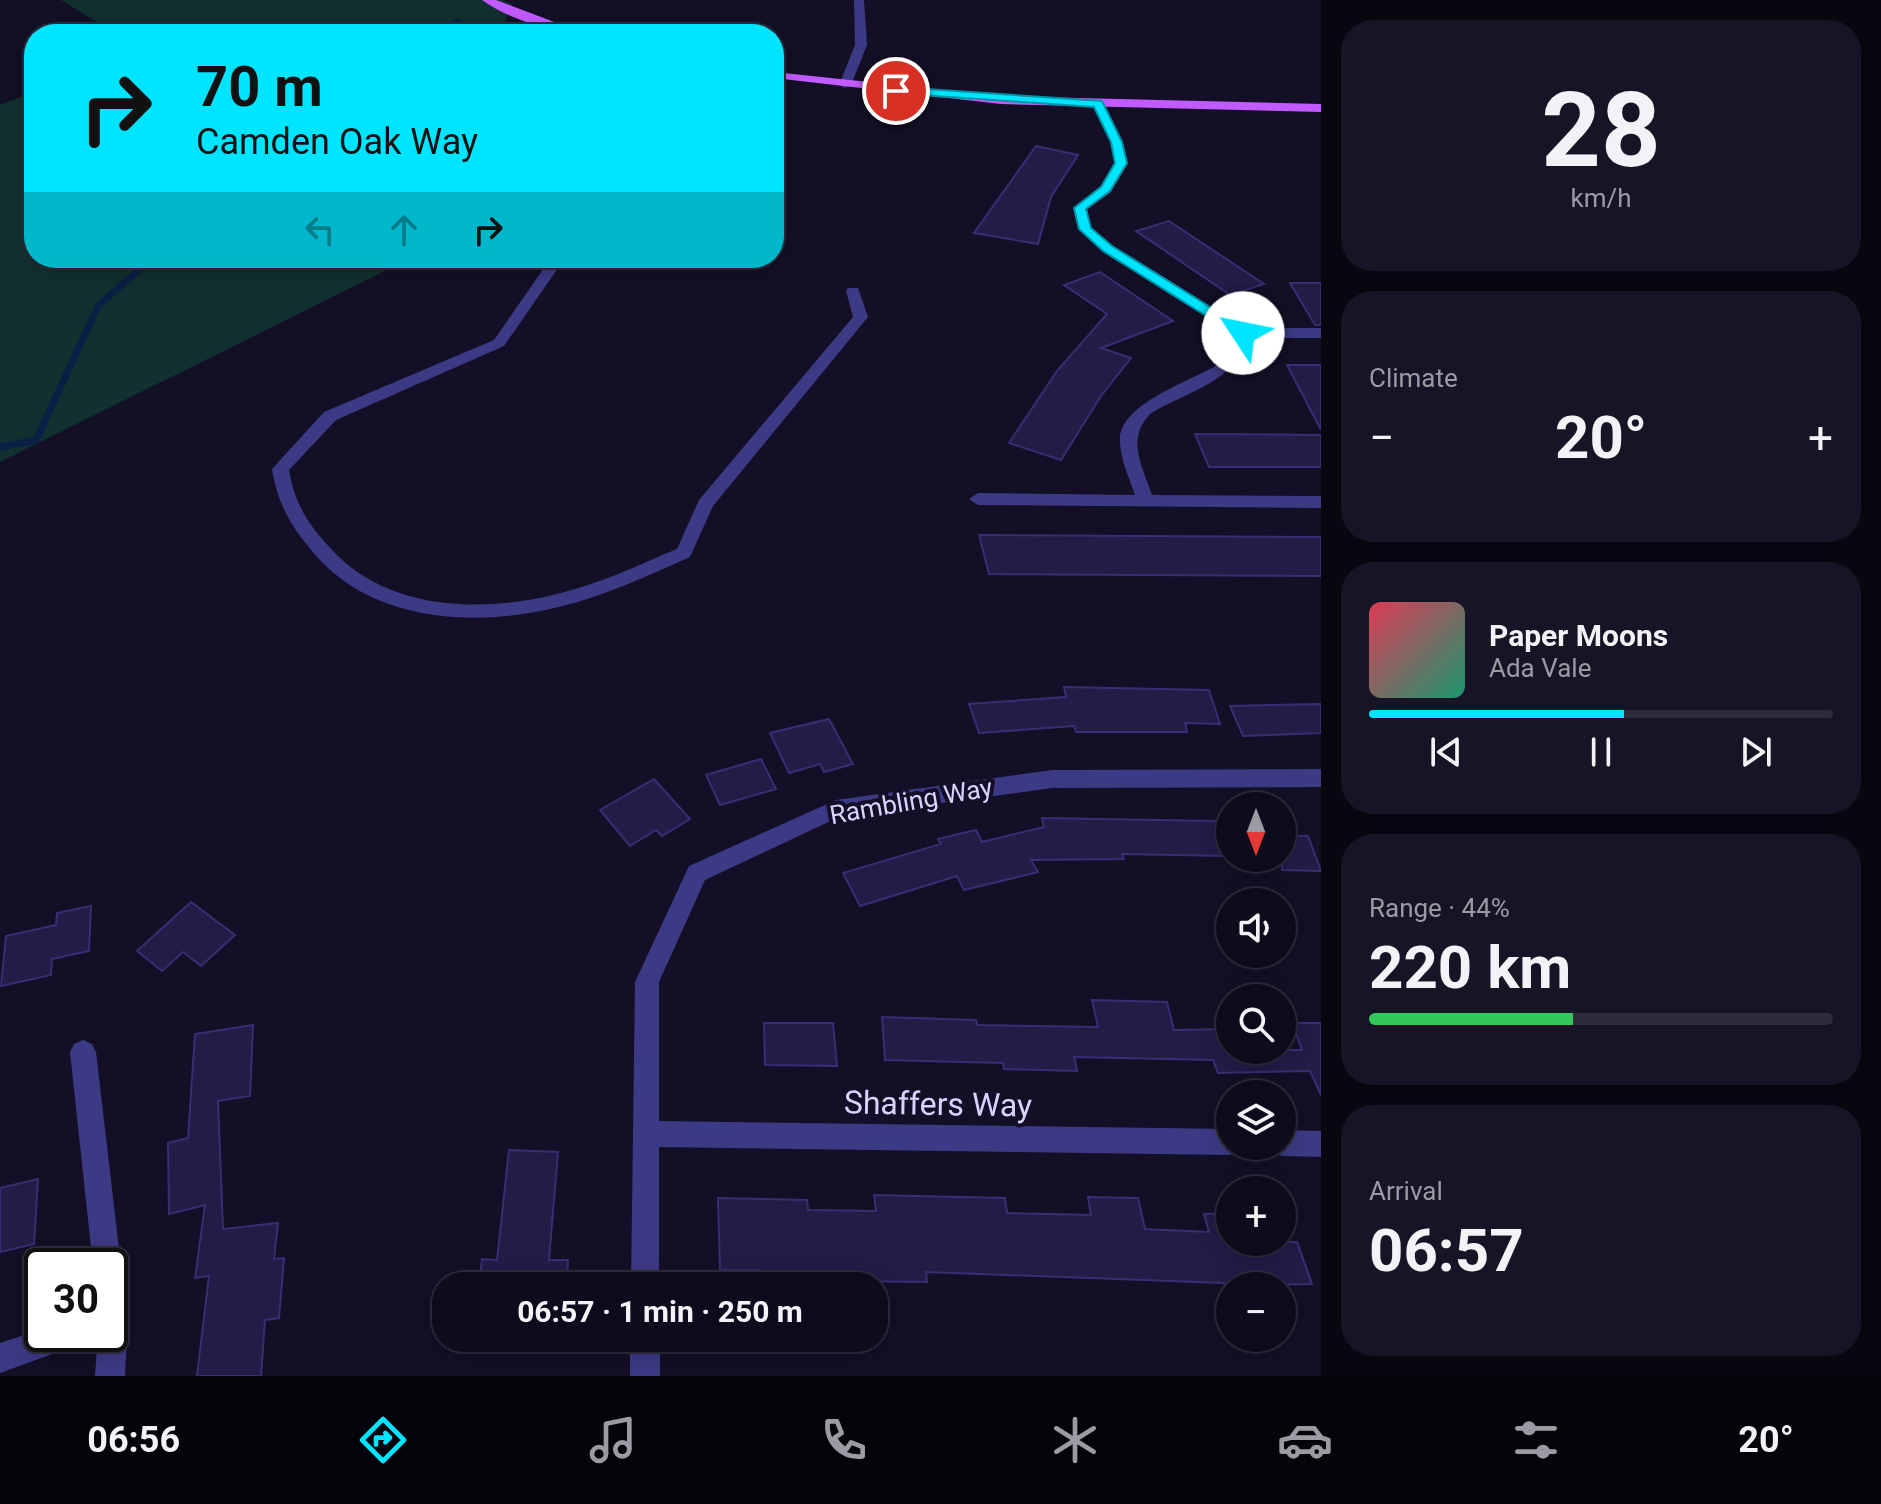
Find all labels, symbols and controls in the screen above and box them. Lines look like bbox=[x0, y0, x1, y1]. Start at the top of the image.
text: 70 m bbox=[196, 54, 323, 120]
icon: right bbox=[64, 56, 168, 160]
pin bbox=[862, 57, 930, 125]
icon: arrive bbox=[874, 69, 918, 113]
text: 28 bbox=[1541, 70, 1661, 191]
text: Camden Oak Way bbox=[196, 121, 478, 163]
text: km/h bbox=[1570, 183, 1632, 213]
icon: left bbox=[298, 208, 342, 252]
icon: ahead bbox=[382, 208, 426, 252]
icon: right bbox=[466, 208, 510, 252]
position arrow bbox=[1201, 291, 1285, 375]
text: Climate bbox=[1369, 363, 1458, 393]
text: 20° bbox=[1555, 402, 1647, 473]
text: − bbox=[1369, 412, 1394, 464]
text: + bbox=[1808, 412, 1833, 464]
text: Paper Moons bbox=[1489, 618, 1668, 653]
text: Ada Vale bbox=[1489, 653, 1591, 683]
icon: previous bbox=[1424, 730, 1468, 774]
icon: pause bbox=[1579, 730, 1623, 774]
icon: next bbox=[1734, 730, 1778, 774]
street label: Rambling Way bbox=[827, 772, 995, 830]
north arrow bbox=[1216, 792, 1296, 872]
map controls bbox=[1216, 792, 1296, 1352]
button: sound bbox=[1216, 888, 1296, 968]
text: Range · 44% bbox=[1369, 893, 1510, 923]
text: 220 km bbox=[1369, 932, 1571, 1003]
button: search bbox=[1216, 984, 1296, 1064]
button: layers bbox=[1216, 1080, 1296, 1160]
street label: Shaffers Way bbox=[844, 1083, 1032, 1125]
button: + bbox=[1216, 1176, 1296, 1256]
text: Arrival bbox=[1369, 1176, 1443, 1206]
text: 06:57 bbox=[1369, 1215, 1524, 1286]
speed limit sign: 30 bbox=[24, 1248, 128, 1352]
button: − bbox=[1216, 1272, 1296, 1352]
text: 06:57 · 1 min · 250 m bbox=[517, 1294, 803, 1329]
icon: directions bbox=[355, 1412, 411, 1468]
icon: music bbox=[585, 1412, 641, 1468]
icon: phone bbox=[816, 1412, 872, 1468]
icon: climate bbox=[1047, 1412, 1103, 1468]
icon: car bbox=[1277, 1412, 1333, 1468]
icon: filters bbox=[1508, 1412, 1564, 1468]
text: 06:56 bbox=[87, 1419, 180, 1461]
text: 20° bbox=[1738, 1419, 1794, 1461]

